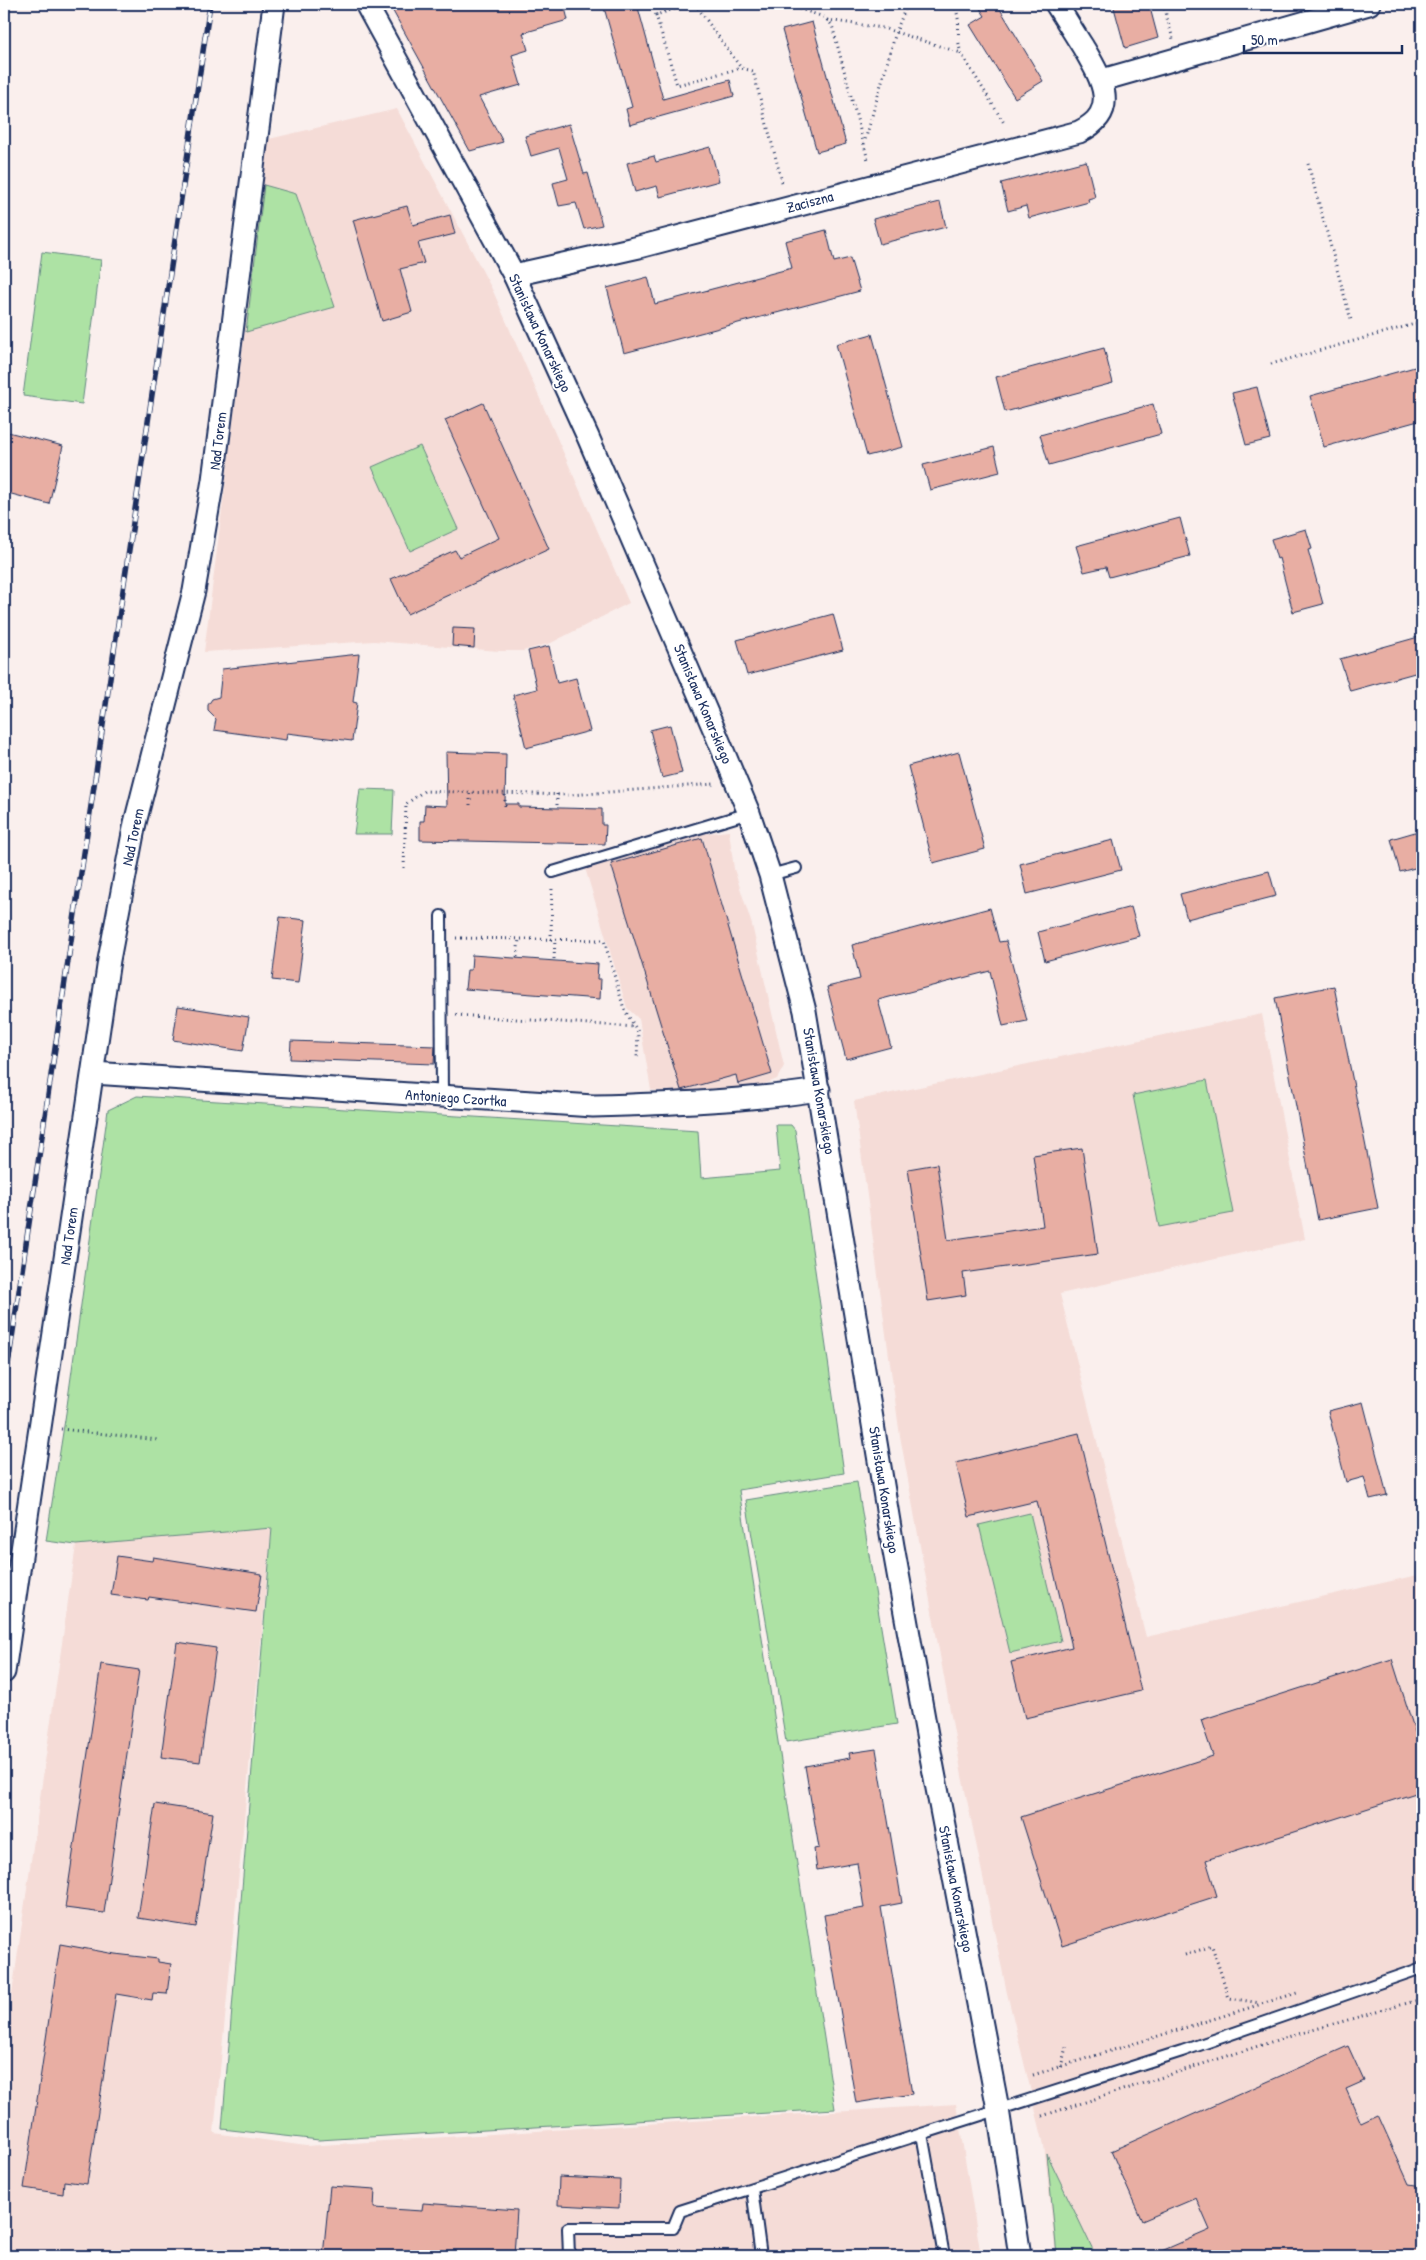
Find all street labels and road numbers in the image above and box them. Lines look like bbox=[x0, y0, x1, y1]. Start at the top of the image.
street label: Zaciszna bbox=[784, 185, 836, 218]
street label: Stanisława Konarskiego bbox=[504, 270, 577, 395]
street label: Nad Torem bbox=[204, 411, 231, 471]
street label: Stanisława Konarskiego bbox=[669, 641, 738, 767]
street label: Nad Torem bbox=[116, 806, 149, 868]
street label: Stanisława Konarskiego bbox=[798, 1026, 841, 1156]
street label: Antoniego Czortka bbox=[405, 1083, 507, 1112]
street label: Nad Torem bbox=[54, 1206, 83, 1266]
street label: Stanisława Konarskiego bbox=[864, 1425, 905, 1555]
street label: Stanisława Konarskiego bbox=[934, 1824, 979, 1954]

